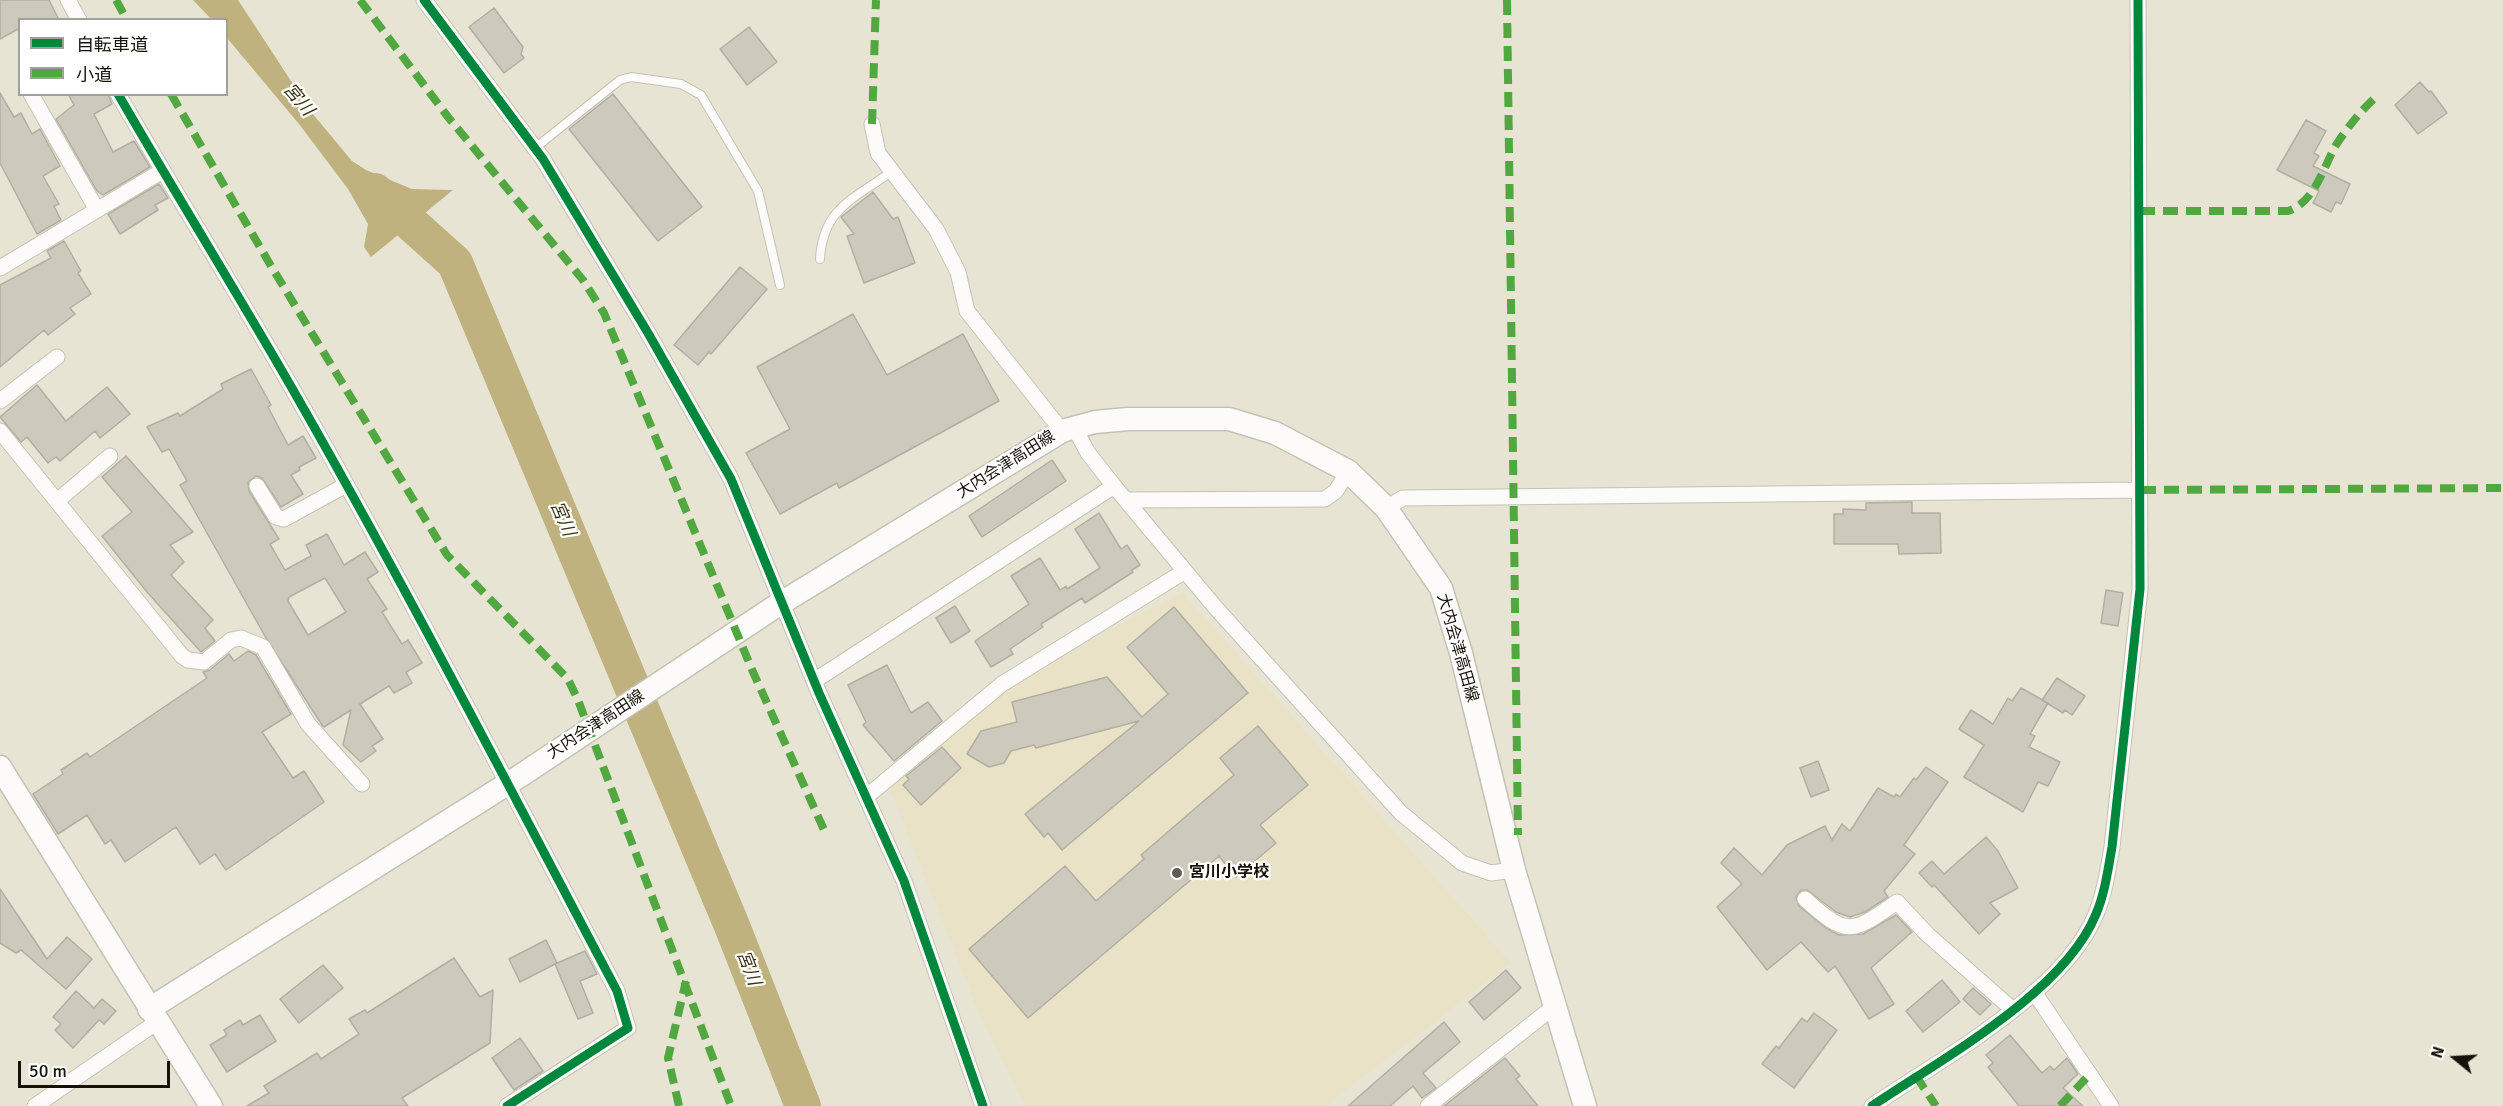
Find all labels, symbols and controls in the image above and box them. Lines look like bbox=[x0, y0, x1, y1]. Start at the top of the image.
legend bbox=[18, 18, 228, 96]
text: 自転車道 bbox=[76, 34, 148, 56]
text: 小道 bbox=[76, 64, 112, 86]
water label: 宮川 bbox=[278, 79, 318, 121]
street label: 大内会津高田線 bbox=[953, 427, 1059, 503]
water label: 宮川 bbox=[545, 498, 579, 540]
street label: 大内会津高田線 bbox=[1432, 592, 1482, 704]
street label: 大内会津高田線 bbox=[544, 686, 648, 764]
place label: 宮川小学校 bbox=[1189, 863, 1269, 883]
marker: 宮川小学校 bbox=[1170, 866, 1184, 880]
water label: 宮川 bbox=[731, 947, 765, 989]
north arrow bbox=[2425, 1028, 2485, 1088]
text: N bbox=[2427, 1044, 2449, 1061]
scale bar bbox=[21, 1049, 172, 1087]
text: 50 m bbox=[29, 1060, 67, 1082]

